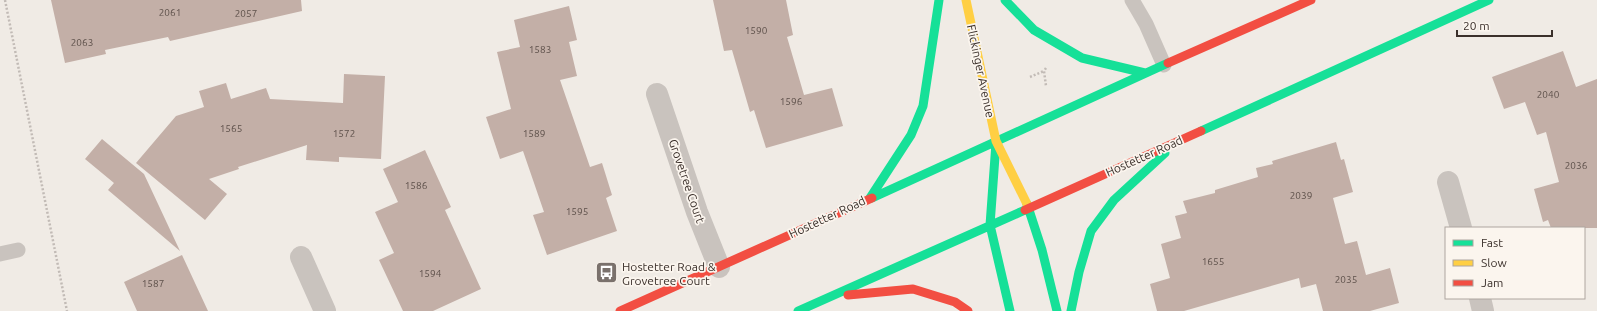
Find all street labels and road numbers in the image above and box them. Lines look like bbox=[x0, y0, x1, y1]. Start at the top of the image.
street label: Flickinger Avenue bbox=[965, 23, 997, 119]
street label: Hostetter Road bbox=[1103, 133, 1185, 179]
street label: Grovetree Court bbox=[667, 137, 708, 225]
street label: Hostetter Road bbox=[787, 194, 867, 240]

